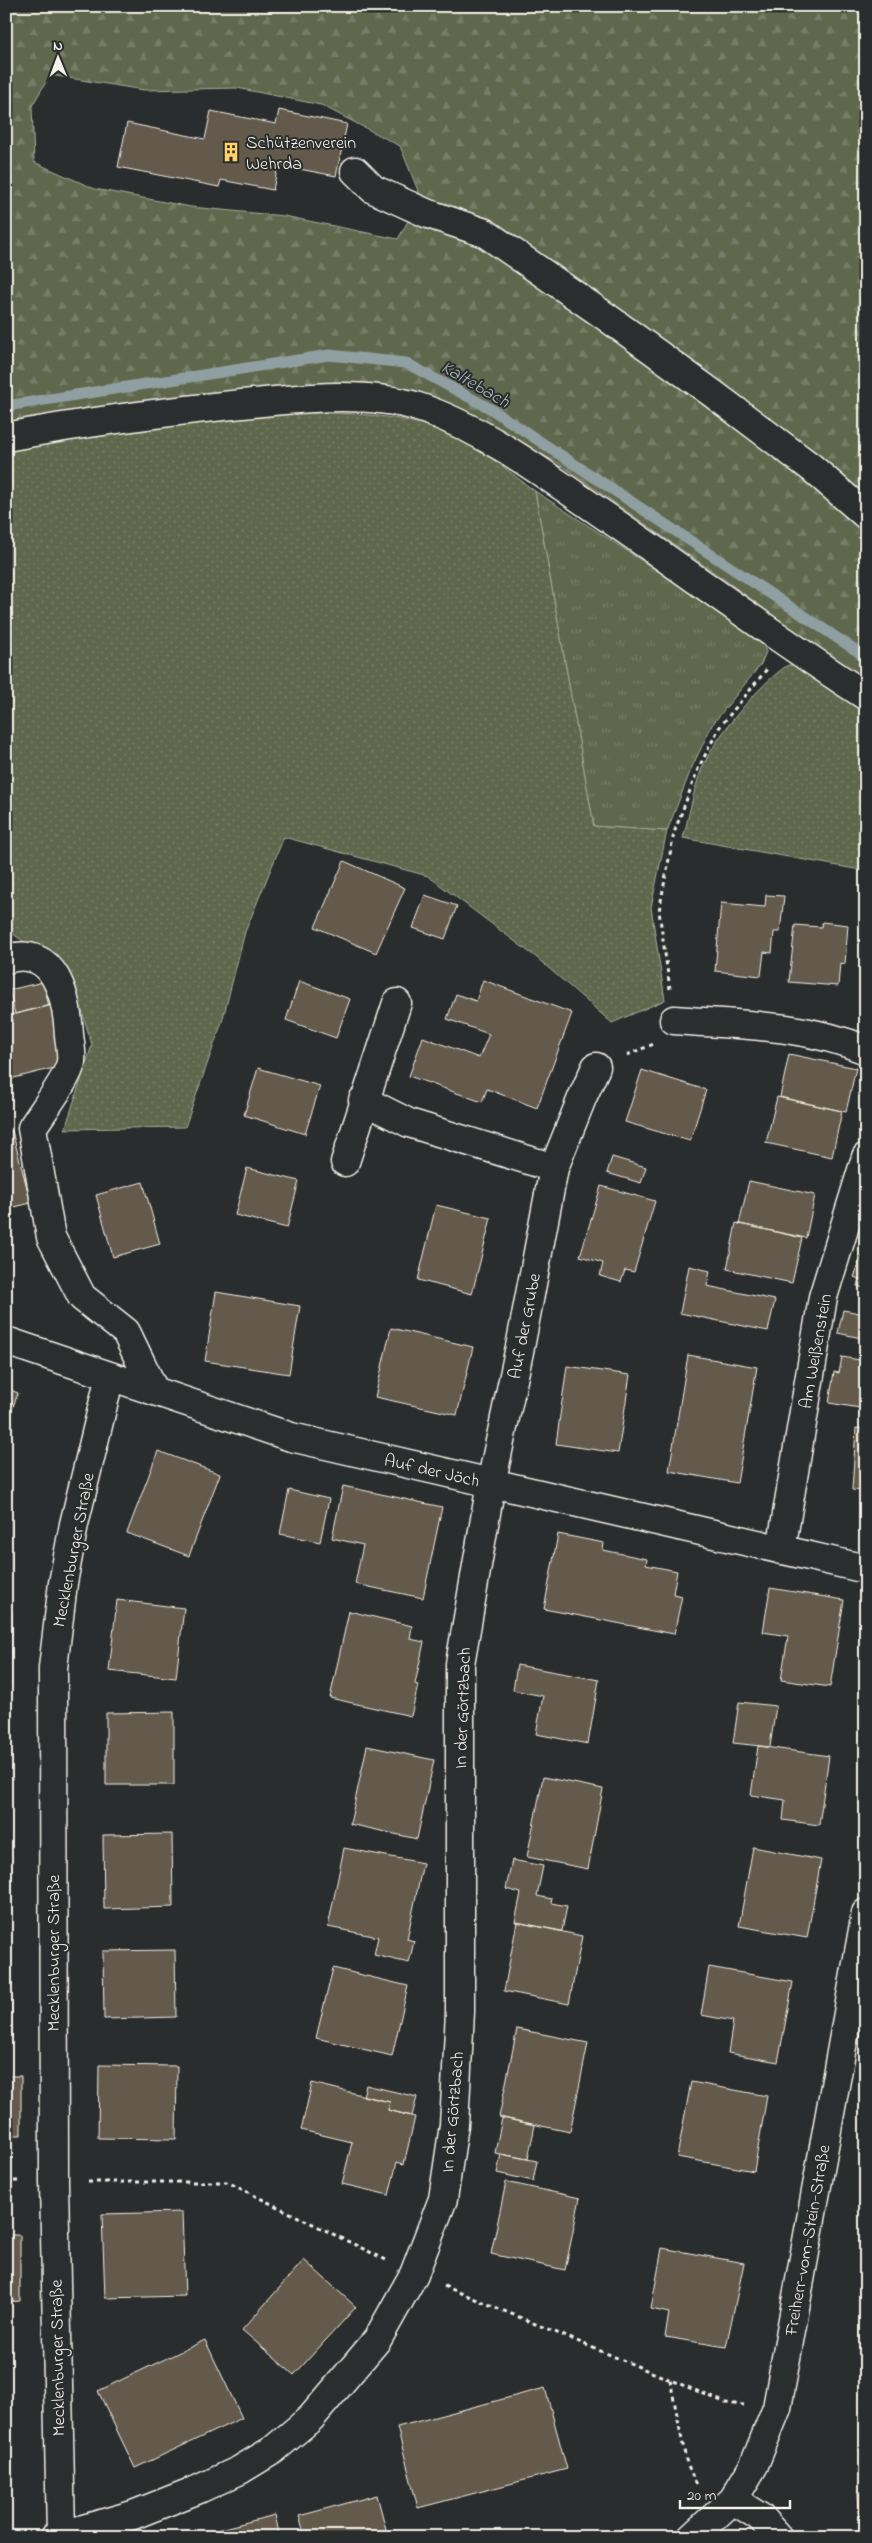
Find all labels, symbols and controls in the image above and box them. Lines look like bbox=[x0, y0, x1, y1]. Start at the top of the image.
north arrow bbox=[32, 32, 82, 82]
text: N bbox=[53, 36, 63, 57]
place label: Schützenverein Wehrda bbox=[246, 131, 356, 178]
building icon: Schützenverein Wehrda bbox=[220, 141, 242, 163]
water label: Kaltebach bbox=[435, 355, 515, 416]
street label: Auf der Grube bbox=[503, 1270, 549, 1381]
street label: Am Weißenstein bbox=[794, 1292, 840, 1411]
street label: Auf der Jöch bbox=[381, 1448, 482, 1496]
street label: Mecklenburger Straße bbox=[47, 1470, 104, 1630]
street label: In der Görtzbach bbox=[449, 1647, 479, 1769]
street label: Mecklenburger Straße bbox=[42, 1874, 69, 2031]
street label: In der Görtzbach bbox=[436, 2051, 472, 2174]
street label: Freiherr-vom-Stein-Straße bbox=[779, 2142, 839, 2339]
street label: Mecklenburger Straße bbox=[45, 2278, 74, 2437]
scale bar bbox=[680, 2478, 790, 2510]
text: 20 m bbox=[687, 2485, 717, 2507]

